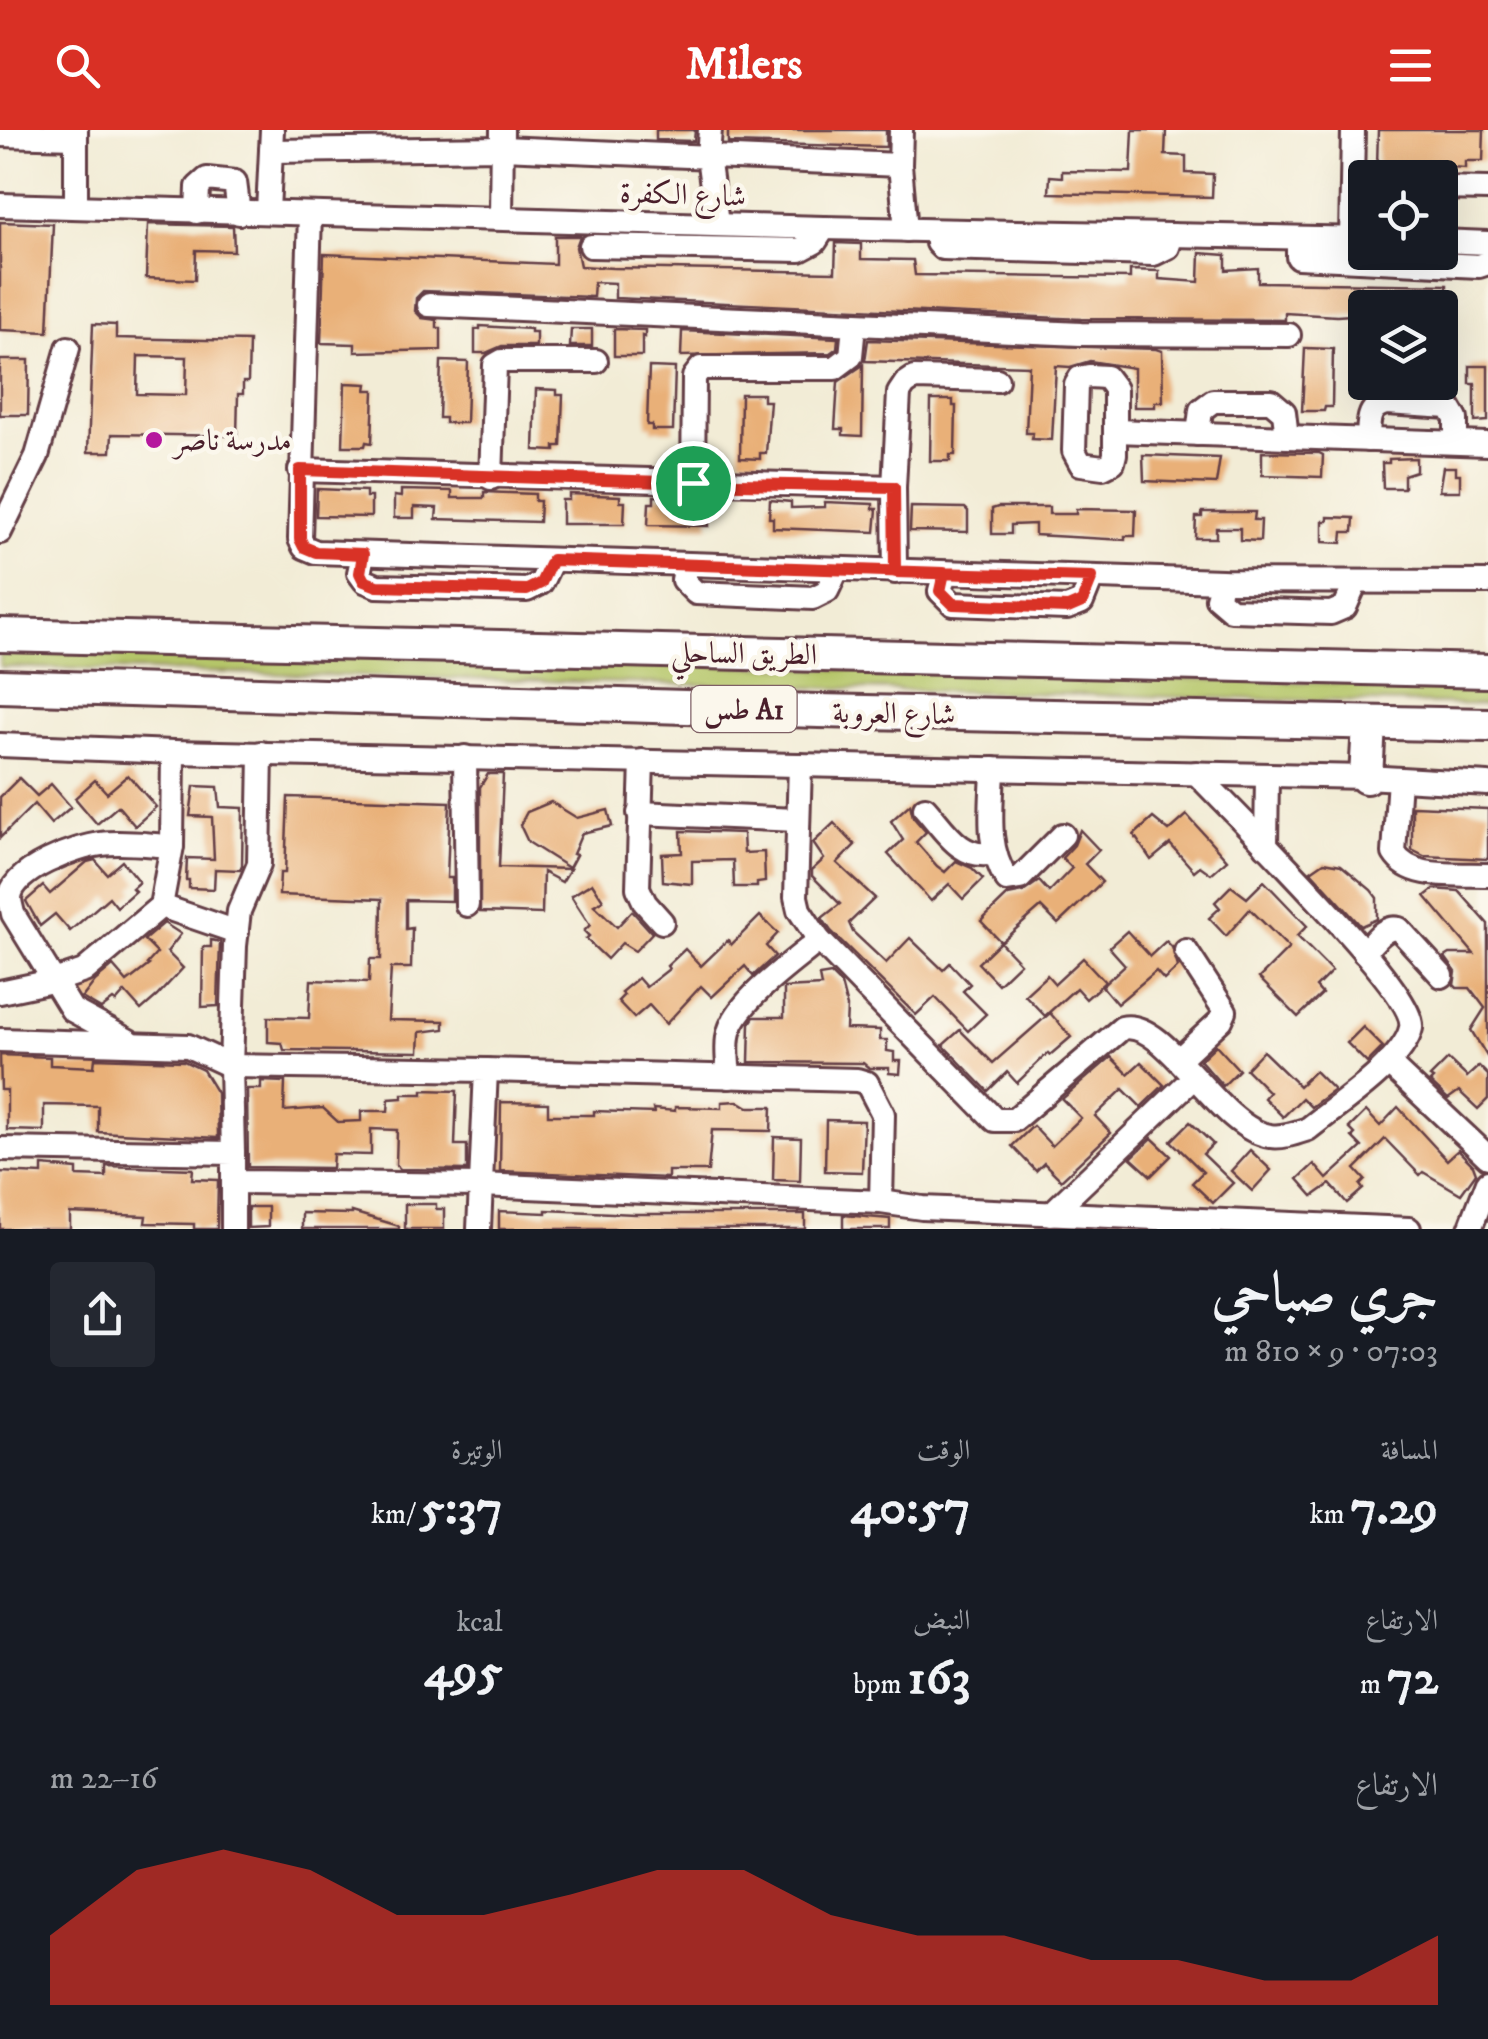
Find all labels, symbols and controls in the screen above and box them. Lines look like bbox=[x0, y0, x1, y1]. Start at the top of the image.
text: Milers bbox=[686, 37, 802, 93]
icon: search bbox=[50, 38, 105, 93]
icon: menu bbox=[1383, 38, 1438, 93]
map controls bbox=[1348, 160, 1458, 400]
button: locate bbox=[1348, 160, 1458, 270]
street label: شارع الكفرة bbox=[619, 175, 747, 221]
button: layers bbox=[1348, 290, 1458, 400]
place label: مدرسة ناصر bbox=[171, 423, 292, 460]
marker: مدرسة ناصر bbox=[143, 429, 165, 451]
pin bbox=[651, 441, 736, 526]
icon: arrive bbox=[666, 456, 721, 511]
street label: الطريق الساحلي bbox=[670, 635, 817, 683]
road number: طس A1 bbox=[692, 686, 796, 732]
street label: شارع العروبة bbox=[832, 695, 956, 739]
text: جري صباحي bbox=[1211, 1260, 1438, 1329]
button: share bbox=[50, 1262, 155, 1367]
text: 07:03 · 9 × 810 m bbox=[1224, 1332, 1438, 1372]
text: الوتيرة bbox=[451, 1433, 503, 1468]
text: الوقت bbox=[917, 1433, 970, 1468]
text: المسافة bbox=[1381, 1433, 1438, 1468]
text: 5:37 bbox=[420, 1477, 503, 1540]
text: 40:57 bbox=[850, 1477, 970, 1540]
text: 7.29 bbox=[1351, 1477, 1438, 1540]
text: /km bbox=[371, 1497, 420, 1532]
text: km bbox=[1310, 1497, 1351, 1532]
text: النبض bbox=[913, 1603, 970, 1638]
text: الارتفاع bbox=[1365, 1603, 1438, 1638]
text: kcal bbox=[457, 1605, 503, 1640]
text: 495 bbox=[424, 1640, 503, 1703]
text: 163 bbox=[908, 1647, 970, 1710]
text: 72 bbox=[1387, 1647, 1438, 1710]
text: bpm bbox=[853, 1667, 908, 1702]
text: m bbox=[1360, 1667, 1387, 1702]
text: 16–22 m bbox=[50, 1759, 157, 1799]
text: الارتفاع bbox=[1355, 1766, 1438, 1806]

